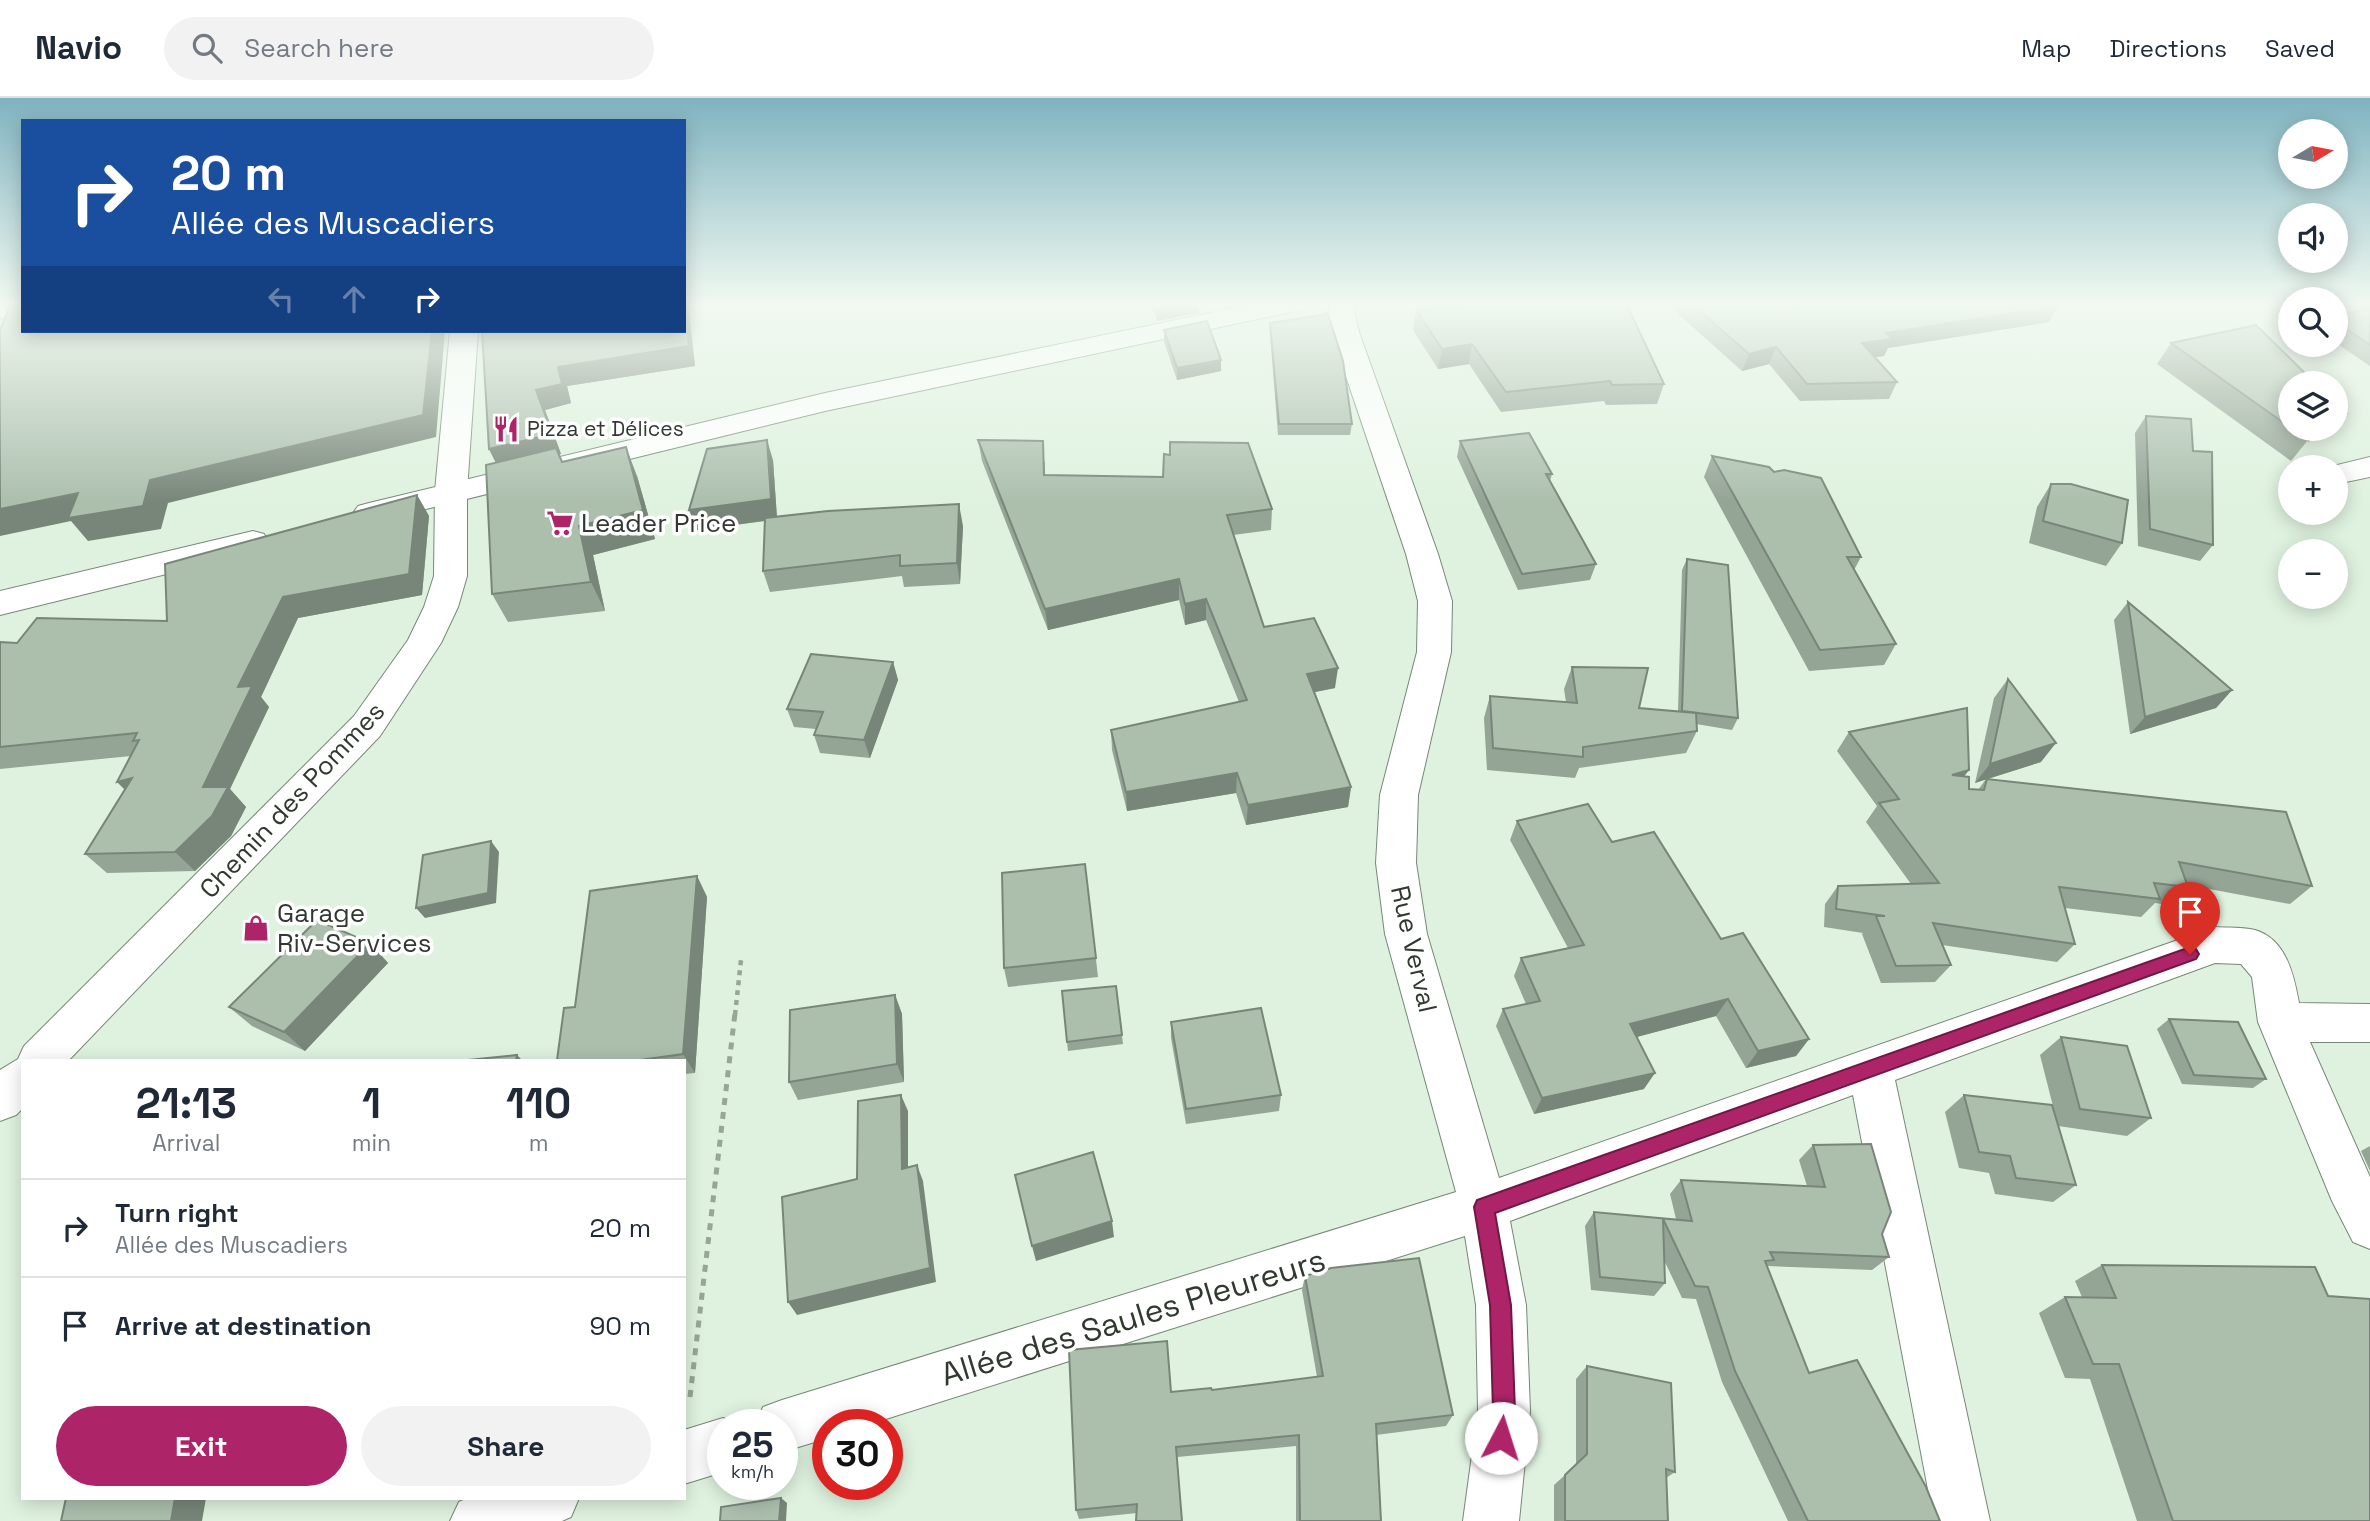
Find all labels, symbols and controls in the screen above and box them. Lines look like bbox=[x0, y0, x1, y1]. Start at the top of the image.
search box bbox=[164, 17, 654, 80]
text: Navio bbox=[35, 27, 122, 69]
icon: search bbox=[188, 29, 226, 67]
text: Search here bbox=[244, 31, 394, 65]
text: Map bbox=[2021, 33, 2071, 64]
text: Directions bbox=[2109, 33, 2227, 64]
text: Saved bbox=[2265, 33, 2335, 64]
north arrow bbox=[2278, 119, 2348, 189]
map controls bbox=[2278, 119, 2348, 609]
text: 20 m bbox=[171, 142, 286, 204]
icon: right bbox=[56, 147, 147, 238]
text: Allée des Muscadiers bbox=[171, 203, 495, 243]
button: sound bbox=[2278, 203, 2348, 273]
icon: left bbox=[262, 280, 300, 318]
icon: ahead bbox=[335, 280, 373, 318]
icon: right bbox=[408, 280, 446, 318]
button: search bbox=[2278, 287, 2348, 357]
button: layers bbox=[2278, 371, 2348, 441]
restaurant icon: Pizza et Délices bbox=[491, 414, 521, 444]
place label: Pizza et Délices bbox=[527, 415, 684, 442]
button: + bbox=[2278, 455, 2348, 525]
place label: Leader Price bbox=[581, 506, 736, 540]
supermarket icon: Leader Price bbox=[545, 508, 575, 538]
button: − bbox=[2278, 539, 2348, 609]
street label: Chemin des Pommes bbox=[192, 694, 392, 906]
street label: Rue Verval bbox=[1383, 882, 1445, 1016]
pin bbox=[2160, 882, 2220, 954]
icon: arrive bbox=[2171, 893, 2209, 931]
place label: Garage Riv-Services bbox=[277, 896, 431, 960]
shop icon: Garage Riv-Services bbox=[241, 913, 271, 943]
text: 21:13 bbox=[136, 1077, 237, 1130]
text: 1 bbox=[362, 1077, 381, 1130]
text: 110 bbox=[506, 1077, 571, 1130]
text: Arrival bbox=[152, 1128, 221, 1158]
text: min bbox=[352, 1128, 391, 1158]
text: m bbox=[529, 1128, 548, 1158]
text: Turn right bbox=[115, 1196, 239, 1230]
icon: right bbox=[56, 1209, 94, 1247]
text: 20 m bbox=[590, 1211, 651, 1245]
text: Allée des Muscadiers bbox=[115, 1230, 348, 1260]
street label: Allée des Saules Pleureurs bbox=[936, 1239, 1330, 1395]
icon: arrive bbox=[56, 1307, 94, 1345]
text: Arrive at destination bbox=[115, 1309, 372, 1343]
text: 90 m bbox=[589, 1309, 651, 1343]
position arrow bbox=[1464, 1401, 1538, 1475]
button: Exit bbox=[56, 1406, 347, 1486]
button: Share bbox=[361, 1406, 651, 1486]
speed limit sign: 30 bbox=[812, 1409, 903, 1500]
text: 25 bbox=[732, 1423, 773, 1467]
text: km/h bbox=[731, 1460, 774, 1483]

